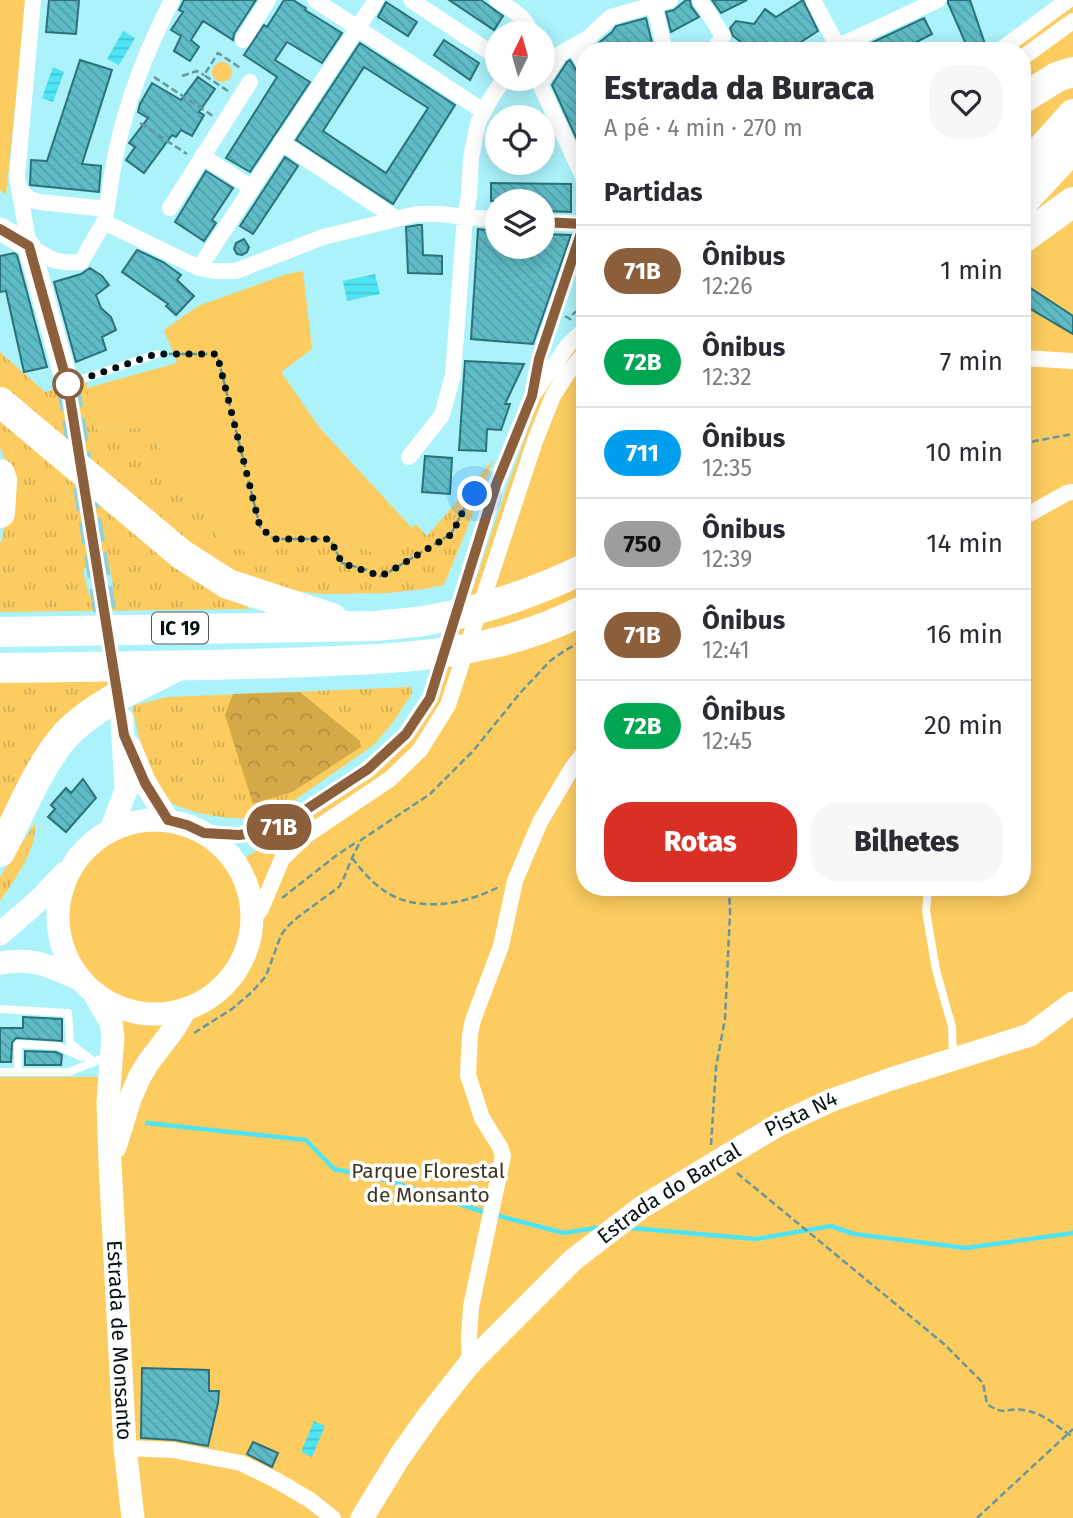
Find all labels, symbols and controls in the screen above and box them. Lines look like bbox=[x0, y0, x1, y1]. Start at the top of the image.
north arrow bbox=[485, 21, 555, 91]
map controls bbox=[485, 21, 555, 259]
button: heart bbox=[929, 65, 1003, 139]
text: Estrada da Buraca bbox=[604, 68, 875, 108]
button: locate bbox=[485, 105, 555, 175]
text: A pé · 4 min · 270 m bbox=[604, 114, 803, 142]
text: Partidas bbox=[604, 177, 702, 208]
button: layers bbox=[485, 189, 555, 259]
text: Ônibus bbox=[702, 241, 785, 272]
text: 1 min bbox=[940, 255, 1003, 286]
text: 71B bbox=[624, 257, 661, 285]
text: 12:26 bbox=[702, 272, 753, 300]
text: Ônibus bbox=[702, 332, 785, 363]
text: 7 min bbox=[940, 346, 1003, 377]
text: 72B bbox=[623, 348, 662, 376]
text: 12:32 bbox=[702, 363, 752, 391]
unlabelled marker bbox=[53, 369, 83, 399]
text: Ônibus bbox=[702, 423, 785, 454]
text: 10 min bbox=[925, 437, 1003, 468]
text: 711 bbox=[626, 439, 659, 467]
text: 12:35 bbox=[702, 454, 752, 482]
your location bbox=[457, 476, 492, 511]
text: Ônibus bbox=[702, 514, 785, 545]
text: 14 min bbox=[926, 528, 1003, 559]
text: 750 bbox=[624, 530, 661, 558]
text: 12:39 bbox=[702, 545, 752, 573]
text: Ônibus bbox=[702, 605, 785, 636]
road number: IC 19 bbox=[152, 612, 208, 643]
text: 16 min bbox=[926, 619, 1003, 650]
text: 71B bbox=[624, 621, 661, 649]
text: 12:41 bbox=[702, 636, 750, 664]
text: Ônibus bbox=[702, 696, 785, 727]
text: 20 min bbox=[924, 710, 1003, 741]
text: 72B bbox=[623, 712, 662, 740]
text: 12:45 bbox=[702, 727, 752, 755]
button: Rotas bbox=[604, 802, 797, 882]
button: Bilhetes bbox=[811, 802, 1003, 882]
line badge: 71B bbox=[239, 804, 319, 850]
text: 71B bbox=[261, 813, 297, 841]
street label: Pista N4 bbox=[760, 1085, 842, 1143]
street label: Estrada do Barcal bbox=[592, 1137, 746, 1250]
park label: Parque Florestal de Monsanto bbox=[351, 1158, 505, 1208]
street label: Estrada de Monsanto bbox=[101, 1239, 138, 1441]

